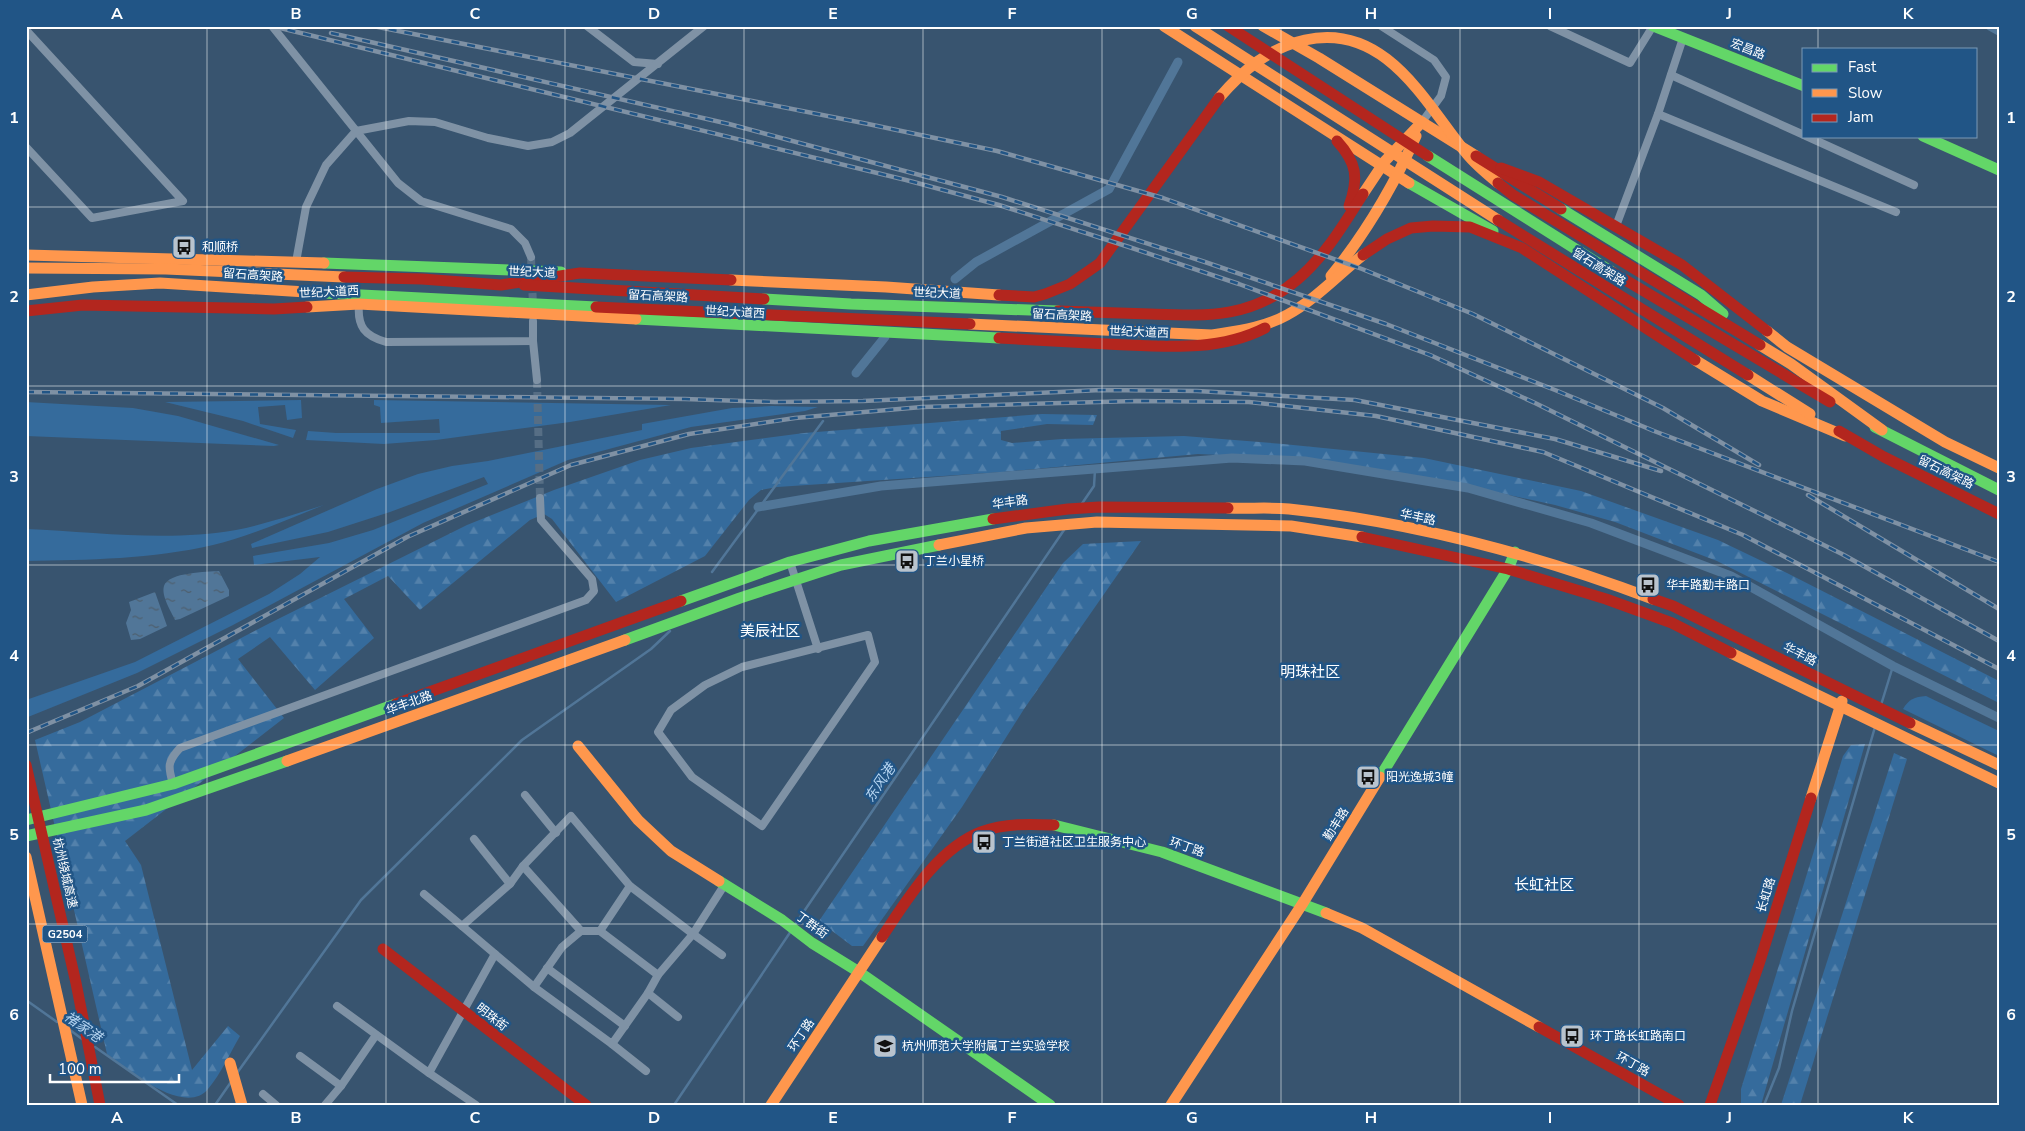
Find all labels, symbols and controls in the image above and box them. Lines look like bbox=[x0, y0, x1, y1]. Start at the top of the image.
text: A bbox=[111, 3, 123, 25]
text: B bbox=[290, 3, 302, 25]
text: C bbox=[470, 3, 481, 25]
text: D bbox=[648, 3, 660, 25]
text: E bbox=[828, 3, 838, 25]
text: F bbox=[1008, 3, 1017, 25]
text: G bbox=[1186, 3, 1198, 25]
text: H bbox=[1365, 3, 1377, 25]
text: I bbox=[1548, 3, 1552, 25]
text: J bbox=[1725, 3, 1732, 25]
text: K bbox=[1903, 3, 1915, 25]
street label: 宏昌路 bbox=[1728, 35, 1768, 63]
legend bbox=[1802, 48, 1978, 138]
text: Fast bbox=[1848, 57, 1877, 77]
text: Slow bbox=[1848, 83, 1883, 103]
text: 1 bbox=[9, 107, 19, 129]
text: Jam bbox=[1847, 107, 1874, 127]
text: 1 bbox=[2006, 107, 2016, 129]
bus stop icon: 和顺桥 bbox=[171, 234, 197, 260]
place label: 和顺桥 bbox=[202, 239, 238, 255]
street label: 留石高架路 bbox=[1569, 244, 1629, 290]
street label: 世纪大道 bbox=[508, 263, 556, 281]
street label: 留石高架路 bbox=[223, 265, 283, 285]
street label: 世纪大道西 bbox=[299, 282, 359, 302]
street label: 世纪大道 bbox=[913, 284, 961, 302]
text: 2 bbox=[9, 286, 19, 308]
street label: 留石高架路 bbox=[628, 286, 688, 306]
text: 2 bbox=[2006, 286, 2016, 308]
street label: 世纪大道西 bbox=[705, 302, 765, 322]
street label: 留石高架路 bbox=[1032, 305, 1092, 325]
street label: 世纪大道西 bbox=[1109, 323, 1169, 341]
street label: 留石高架路 bbox=[1916, 452, 1976, 492]
text: 3 bbox=[9, 466, 19, 488]
text: 3 bbox=[2006, 466, 2016, 488]
street label: 华丰路 bbox=[991, 492, 1029, 512]
street label: 华丰路 bbox=[1399, 505, 1437, 529]
bus stop icon: 丁兰小星桥 bbox=[894, 548, 920, 574]
place label: 丁兰小星桥 bbox=[924, 553, 984, 569]
bus stop icon: 华丰路勤丰路口 bbox=[1635, 572, 1661, 598]
place label: 华丰路勤丰路口 bbox=[1666, 577, 1750, 593]
district label: 美辰社区 bbox=[740, 621, 800, 641]
street label: 华丰路 bbox=[1780, 639, 1820, 669]
text: 4 bbox=[9, 645, 19, 667]
text: 4 bbox=[2006, 645, 2016, 667]
district label: 明珠社区 bbox=[1280, 662, 1340, 682]
street label: 华丰北路 bbox=[384, 687, 434, 719]
water label: 东风港 bbox=[860, 759, 901, 806]
bus stop icon: 阳光逸城3幢 bbox=[1355, 764, 1381, 790]
place label: 阳光逸城3幢 bbox=[1386, 769, 1453, 785]
street label: 勤丰路 bbox=[1320, 804, 1352, 844]
text: 5 bbox=[9, 824, 19, 846]
text: 5 bbox=[2006, 824, 2016, 846]
bus stop icon: 丁兰街道社区卫生服务中心 bbox=[971, 829, 997, 855]
place label: 丁兰街道社区卫生服务中心 bbox=[1002, 834, 1146, 850]
street label: 环丁路 bbox=[1167, 834, 1207, 860]
street label: 杭州绕城高速 bbox=[49, 836, 81, 910]
district label: 长虹社区 bbox=[1514, 875, 1574, 895]
street label: 长虹路 bbox=[1753, 875, 1779, 915]
street label: 丁群街 bbox=[793, 908, 831, 942]
road number: G2504 bbox=[42, 926, 88, 942]
street label: 明珠街 bbox=[473, 1000, 511, 1034]
text: 6 bbox=[9, 1004, 19, 1026]
text: 6 bbox=[2006, 1004, 2016, 1026]
water label: 褚家港 bbox=[60, 1007, 107, 1048]
street label: 环丁路 bbox=[784, 1016, 818, 1054]
bus stop icon: 环丁路长虹路南口 bbox=[1559, 1023, 1585, 1049]
place label: 环丁路长虹路南口 bbox=[1590, 1028, 1686, 1044]
school or university icon: 杭州师范大学附属丁兰实验学校 bbox=[872, 1033, 898, 1059]
place label: 杭州师范大学附属丁兰实验学校 bbox=[902, 1038, 1070, 1054]
street label: 环丁路 bbox=[1613, 1048, 1653, 1080]
scale bar bbox=[50, 1051, 179, 1083]
text: 100 m bbox=[58, 1059, 102, 1079]
text: A bbox=[111, 1107, 123, 1129]
text: B bbox=[290, 1107, 302, 1129]
text: C bbox=[470, 1107, 481, 1129]
text: D bbox=[648, 1107, 660, 1129]
text: E bbox=[828, 1107, 838, 1129]
text: F bbox=[1008, 1107, 1017, 1129]
text: G bbox=[1186, 1107, 1198, 1129]
text: H bbox=[1365, 1107, 1377, 1129]
text: I bbox=[1548, 1107, 1552, 1129]
text: J bbox=[1725, 1107, 1732, 1129]
text: K bbox=[1903, 1107, 1915, 1129]

